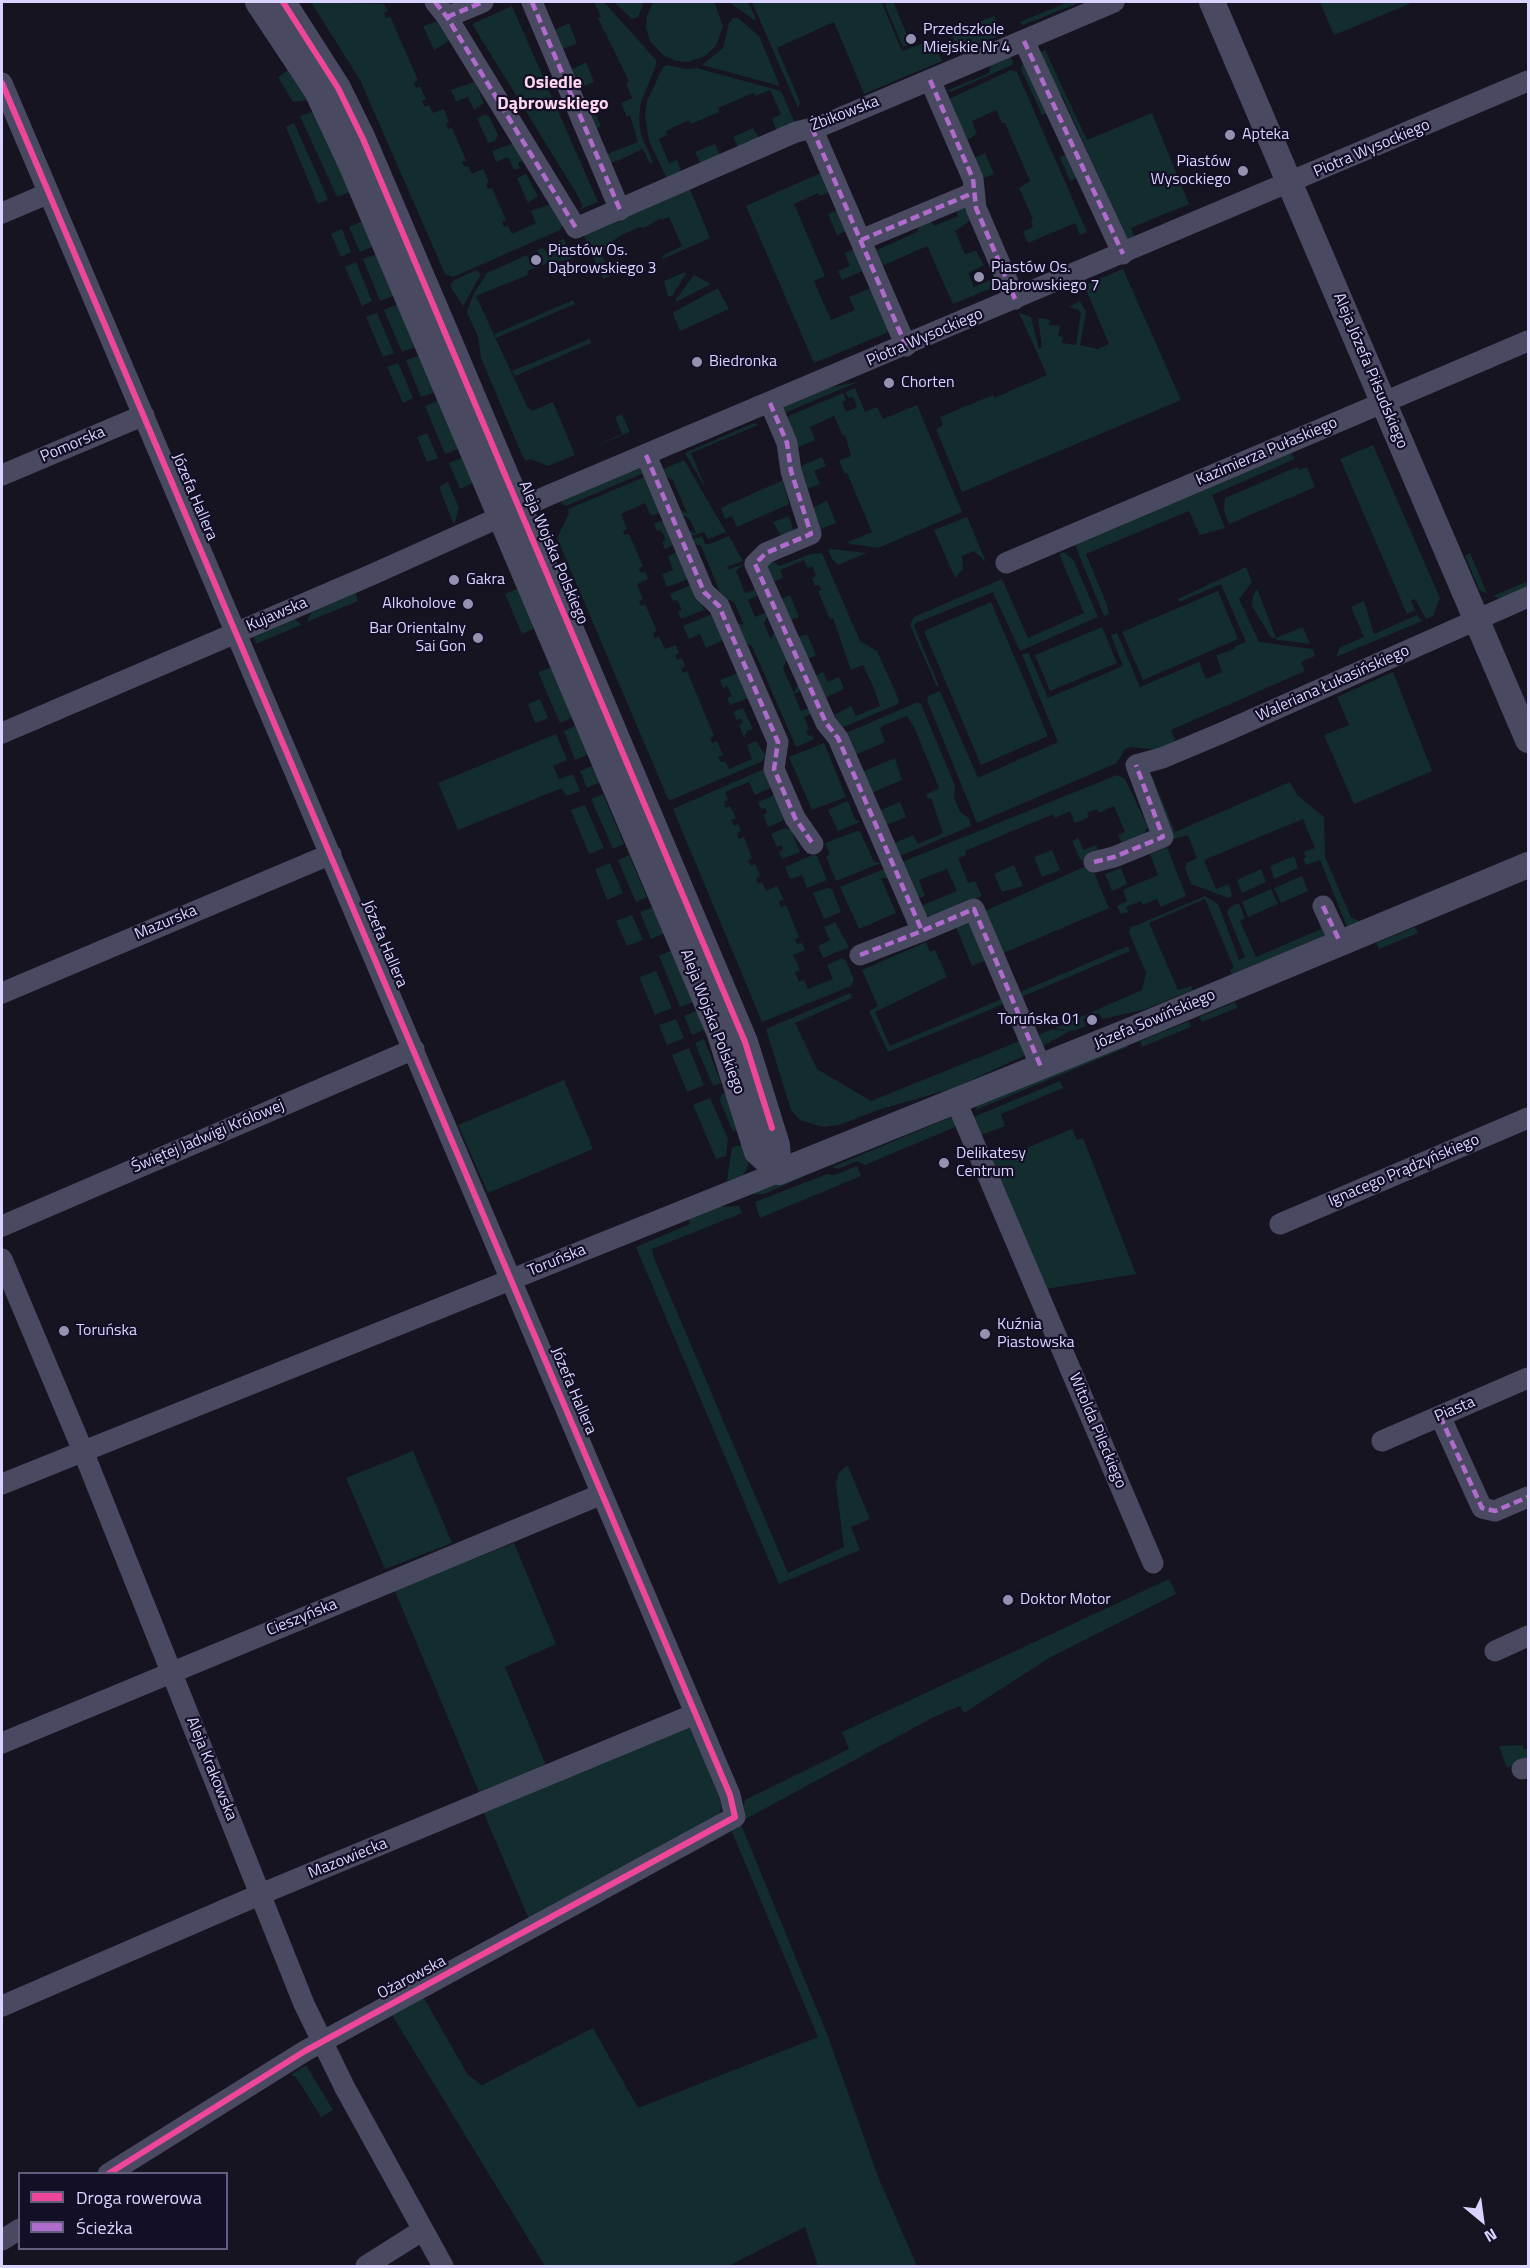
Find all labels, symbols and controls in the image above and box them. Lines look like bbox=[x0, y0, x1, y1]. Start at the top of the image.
place label: Przedszkole Miejskie Nr 4 bbox=[923, 20, 1011, 58]
marker: Przedszkole Miejskie Nr 4 bbox=[904, 32, 918, 46]
district label: Osiedle Dąbrowskiego bbox=[497, 73, 609, 116]
street label: Żbikowska bbox=[808, 92, 882, 136]
street label: Piotra Wysockiego bbox=[1311, 116, 1433, 182]
place label: Apteka bbox=[1242, 125, 1289, 145]
marker: Apteka bbox=[1223, 128, 1237, 142]
place label: Piastów Wysockiego bbox=[1150, 152, 1231, 190]
marker: Piastów Wysockiego bbox=[1236, 164, 1250, 178]
place label: Piastów Os. Dąbrowskiego 3 bbox=[548, 241, 656, 279]
marker: Piastów Os. Dąbrowskiego 3 bbox=[529, 253, 543, 267]
place label: Piastów Os. Dąbrowskiego 7 bbox=[991, 258, 1099, 296]
marker: Piastów Os. Dąbrowskiego 7 bbox=[972, 270, 986, 284]
street label: Aleja Józefa Piłsudskiego bbox=[1329, 290, 1411, 452]
street label: Piotra Wysockiego bbox=[864, 305, 986, 371]
place label: Biedronka bbox=[709, 352, 777, 372]
marker: Biedronka bbox=[690, 355, 704, 369]
place label: Chorten bbox=[901, 373, 955, 393]
marker: Chorten bbox=[882, 376, 896, 390]
street label: Kazimierza Pułaskiego bbox=[1194, 414, 1340, 490]
street label: Pomorska bbox=[38, 423, 108, 467]
street label: Józefa Hallera bbox=[167, 450, 221, 544]
street label: Aleja Wojska Polskiego bbox=[514, 479, 592, 627]
place label: Gakra bbox=[466, 570, 505, 590]
marker: Gakra bbox=[447, 573, 461, 587]
street label: Kujawska bbox=[244, 594, 310, 636]
place label: Alkoholove bbox=[382, 594, 456, 614]
marker: Alkoholove bbox=[461, 597, 475, 611]
place label: Bar Orientalny Sai Gon bbox=[369, 619, 466, 657]
marker: Bar Orientalny Sai Gon bbox=[471, 631, 485, 645]
street label: Waleriana Łukasińskiego bbox=[1253, 642, 1413, 726]
street label: Józefa Hallera bbox=[357, 897, 411, 991]
street label: Mazurska bbox=[132, 901, 200, 945]
street label: Aleja Wojska Polskiego bbox=[676, 947, 748, 1097]
street label: Józefa Sowińskiego bbox=[1092, 986, 1218, 1054]
place label: Toruńska 01 bbox=[997, 1010, 1080, 1030]
marker: Toruńska 01 bbox=[1085, 1013, 1099, 1027]
street label: Świętej Jadwigi Królowej bbox=[129, 1096, 287, 1178]
street label: Ignacego Prądzyńskiego bbox=[1326, 1130, 1482, 1212]
place label: Delikatesy Centrum bbox=[956, 1144, 1026, 1182]
marker: Delikatesy Centrum bbox=[937, 1156, 951, 1170]
street label: Toruńska bbox=[525, 1241, 589, 1281]
place label: Kuźnia Piastowska bbox=[997, 1315, 1075, 1353]
place label: Toruńska bbox=[76, 1321, 137, 1341]
marker: Toruńska bbox=[57, 1324, 71, 1338]
marker: Kuźnia Piastowska bbox=[978, 1327, 992, 1341]
street label: Józefa Hallera bbox=[546, 1344, 600, 1438]
street label: Witolda Pileckiego bbox=[1064, 1371, 1130, 1491]
street label: Piasta bbox=[1432, 1393, 1478, 1427]
place label: Doktor Motor bbox=[1020, 1590, 1111, 1610]
marker: Doktor Motor bbox=[1001, 1593, 1015, 1607]
street label: Cieszyńska bbox=[264, 1595, 340, 1641]
street label: Aleja Krakowska bbox=[181, 1714, 241, 1824]
street label: Mazowiecka bbox=[306, 1834, 390, 1884]
street label: Ożarowska bbox=[374, 1952, 450, 2004]
legend bbox=[18, 2172, 228, 2250]
text: Droga rowerowa bbox=[76, 2184, 202, 2211]
north arrow bbox=[1452, 2190, 1512, 2250]
text: Ścieżka bbox=[76, 2214, 132, 2241]
text: N bbox=[1480, 2223, 1501, 2249]

